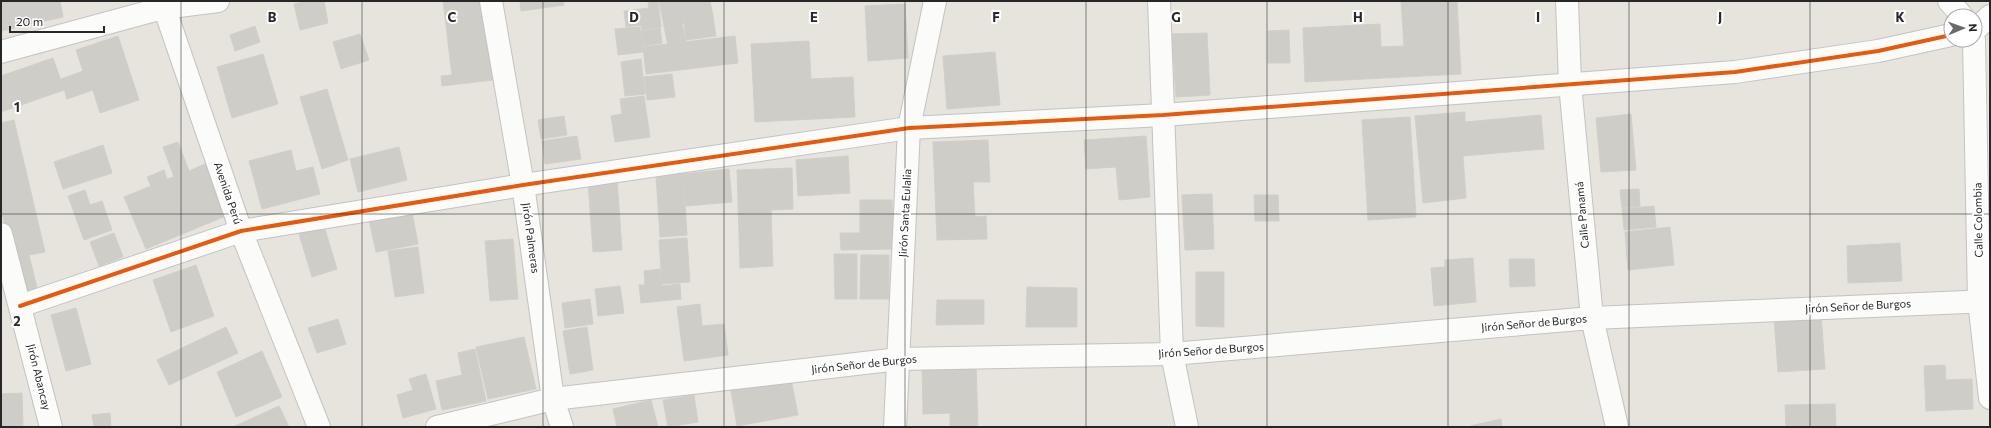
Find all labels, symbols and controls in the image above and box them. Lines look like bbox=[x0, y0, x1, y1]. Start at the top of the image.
scale bar bbox=[10, 8, 104, 34]
north arrow bbox=[1943, 8, 1983, 48]
text: B bbox=[268, 9, 277, 25]
text: C bbox=[448, 9, 457, 25]
text: D bbox=[629, 9, 639, 25]
text: E bbox=[810, 9, 818, 25]
text: F bbox=[992, 9, 1000, 25]
text: G bbox=[1171, 9, 1181, 25]
text: H bbox=[1353, 9, 1363, 25]
text: I bbox=[1536, 9, 1540, 25]
text: J bbox=[1718, 9, 1722, 25]
text: K bbox=[1895, 9, 1905, 25]
text: 20 m bbox=[16, 14, 43, 28]
text: N bbox=[1967, 23, 1980, 32]
text: 1 bbox=[14, 99, 20, 115]
street label: Avenida Perú bbox=[212, 160, 245, 226]
street label: Jirón Santa Eulalia bbox=[896, 168, 914, 258]
street label: Calle Panamá bbox=[1572, 181, 1591, 249]
street label: Calle Colombia bbox=[1970, 182, 1985, 258]
street label: Jirón Palmeras bbox=[519, 202, 543, 274]
street label: Jirón Señor de Burgos bbox=[1805, 296, 1911, 316]
street label: Jirón Señor de Burgos bbox=[1481, 311, 1587, 335]
text: 2 bbox=[13, 313, 21, 329]
street label: Jirón Señor de Burgos bbox=[1158, 339, 1264, 361]
street label: Jirón Abancay bbox=[24, 342, 54, 412]
street label: Jirón Señor de Burgos bbox=[811, 351, 917, 377]

